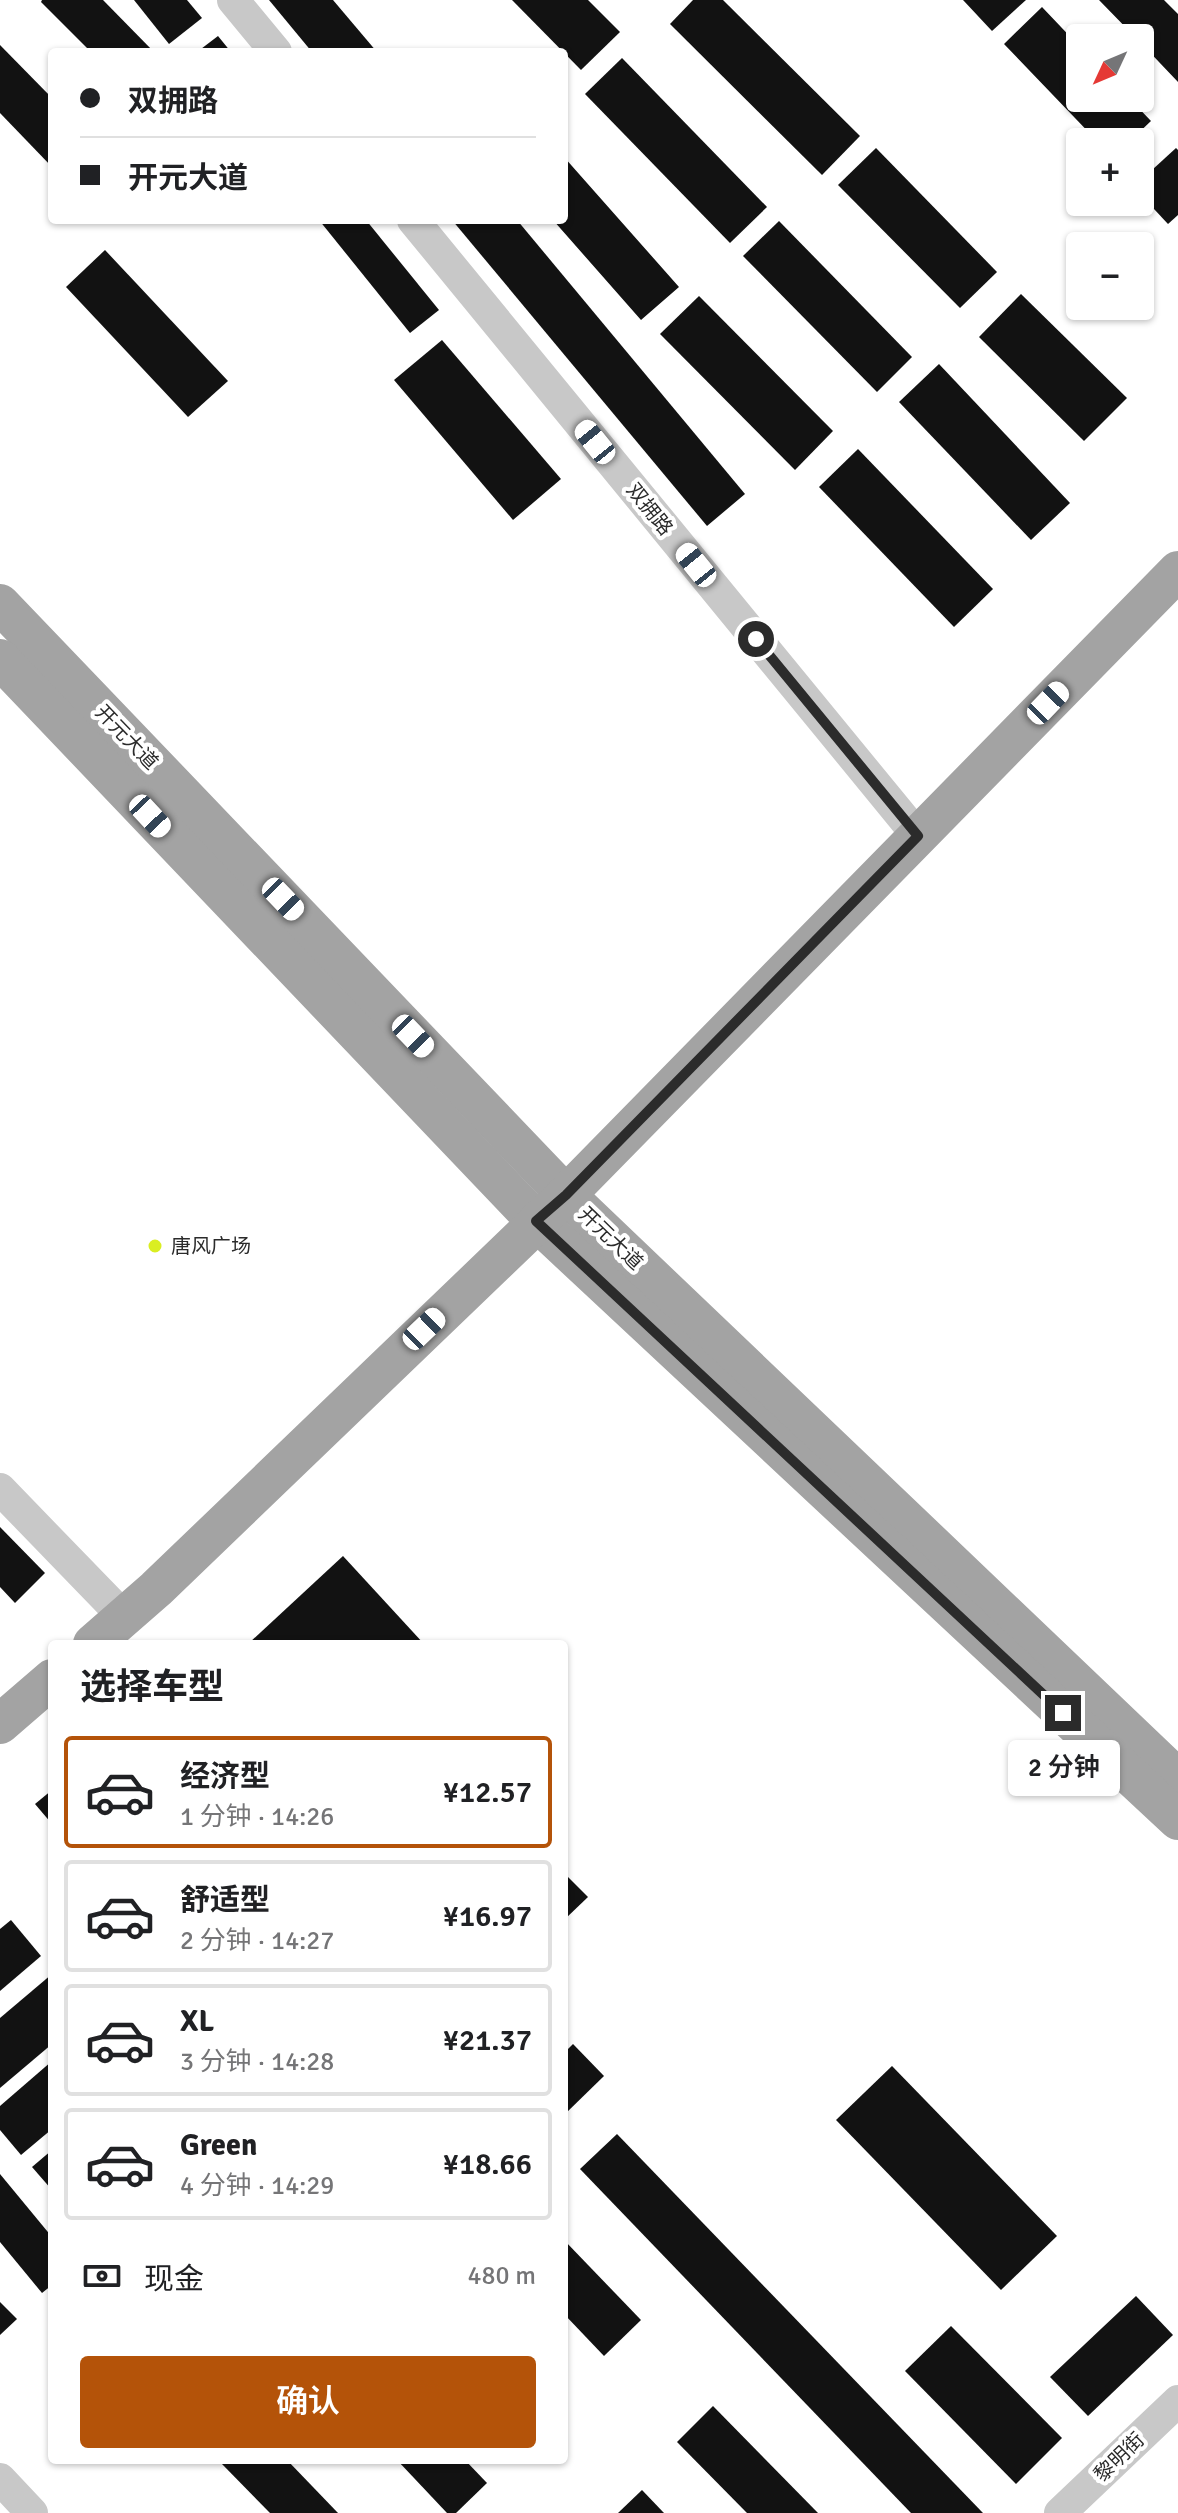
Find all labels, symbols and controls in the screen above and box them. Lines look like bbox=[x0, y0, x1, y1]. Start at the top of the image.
north arrow bbox=[1066, 24, 1154, 112]
map controls bbox=[1066, 24, 1154, 320]
text: 双拥路 bbox=[128, 83, 218, 120]
button: + bbox=[1066, 128, 1154, 216]
text: 开元大道 bbox=[128, 160, 248, 197]
button: − bbox=[1066, 232, 1154, 320]
car bbox=[571, 416, 619, 468]
street label: 双拥路 bbox=[621, 478, 678, 540]
car bbox=[672, 539, 720, 591]
route start bbox=[738, 621, 774, 657]
car bbox=[1023, 677, 1073, 729]
street label: 开元大道 bbox=[90, 700, 163, 775]
car bbox=[125, 790, 175, 842]
car bbox=[258, 873, 308, 925]
car bbox=[388, 1010, 438, 1062]
street label: 开元大道 bbox=[573, 1202, 648, 1275]
place label: 唐风广场 bbox=[171, 1234, 251, 1259]
marker: 唐风广场 bbox=[146, 1237, 164, 1255]
car bbox=[398, 1304, 450, 1354]
text: 选择车型 bbox=[80, 1665, 224, 1710]
route end bbox=[1045, 1695, 1081, 1731]
callout: 2 分钟 bbox=[1007, 1741, 1119, 1797]
text: 2 分钟 bbox=[1028, 1752, 1100, 1784]
icon: car bbox=[84, 1756, 156, 1828]
text: 经济型 bbox=[180, 1758, 270, 1795]
text: ¥12.57 bbox=[443, 1774, 532, 1811]
text: 1 分钟 · 14:26 bbox=[180, 1801, 334, 1833]
icon: car bbox=[84, 1880, 156, 1952]
text: 舒适型 bbox=[180, 1882, 270, 1919]
text: ¥16.97 bbox=[443, 1898, 532, 1935]
text: 2 分钟 · 14:27 bbox=[180, 1925, 334, 1957]
text: XL bbox=[180, 2003, 214, 2040]
icon: car bbox=[84, 2004, 156, 2076]
text: ¥21.37 bbox=[443, 2022, 532, 2059]
text: 3 分钟 · 14:28 bbox=[180, 2046, 334, 2078]
text: Green bbox=[180, 2127, 257, 2164]
icon: car bbox=[84, 2128, 156, 2200]
text: ¥18.66 bbox=[443, 2146, 532, 2183]
text: 4 分钟 · 14:29 bbox=[180, 2170, 334, 2202]
icon: cash bbox=[80, 2254, 124, 2298]
text: 480 m bbox=[467, 2260, 536, 2292]
text: 现金 bbox=[144, 2261, 204, 2298]
button: 确认 bbox=[80, 2356, 536, 2448]
street label: 黎明街 bbox=[1089, 2428, 1150, 2487]

